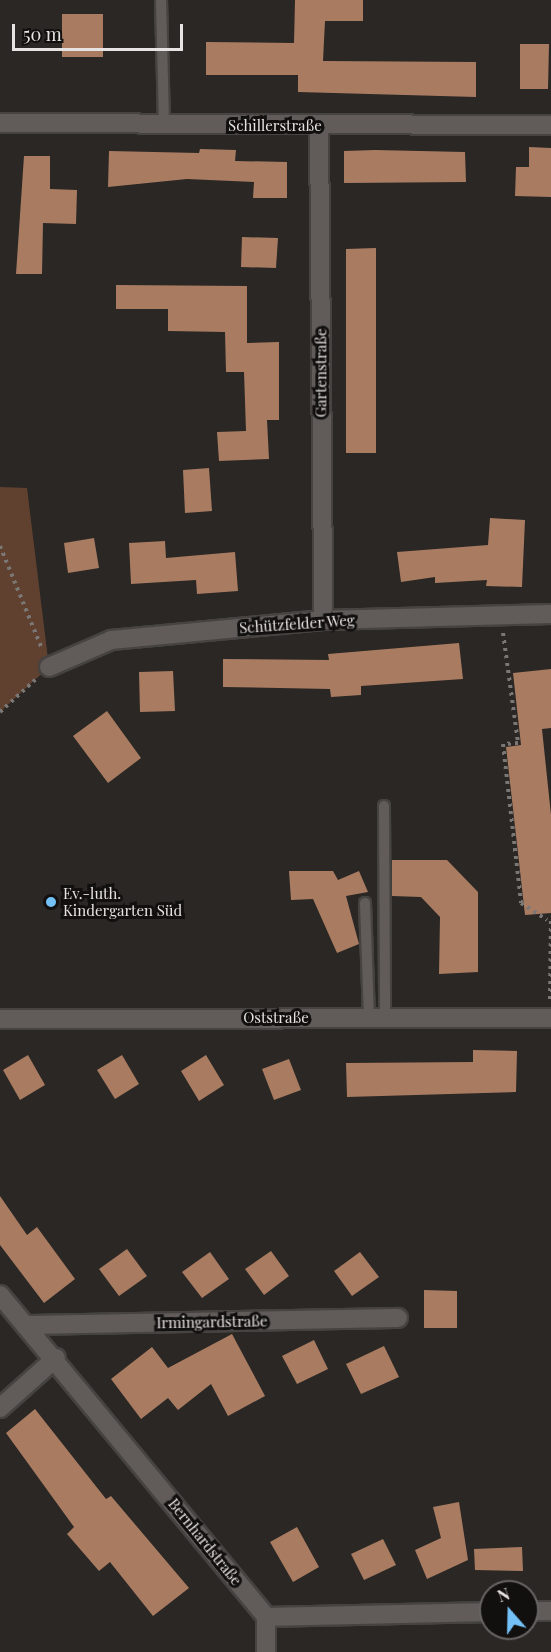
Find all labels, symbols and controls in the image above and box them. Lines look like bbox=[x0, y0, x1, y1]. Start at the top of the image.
scale bar bbox=[15, 12, 186, 50]
text: 50 m bbox=[23, 22, 62, 46]
street label: Schillerstraße bbox=[228, 117, 322, 135]
street label: Gartenstraße bbox=[312, 329, 330, 417]
street label: Schützfelder Weg bbox=[238, 611, 356, 637]
place label: Ev.-luth. Kindergarten Süd bbox=[63, 884, 182, 919]
marker: Ev.-luth. Kindergarten Süd bbox=[44, 895, 58, 909]
street label: Oststraße bbox=[243, 1009, 309, 1027]
street label: Irmingardstraße bbox=[156, 1312, 268, 1332]
street label: Bernhardstraße bbox=[165, 1495, 245, 1589]
north arrow bbox=[479, 1580, 539, 1640]
text: N bbox=[494, 1583, 512, 1606]

